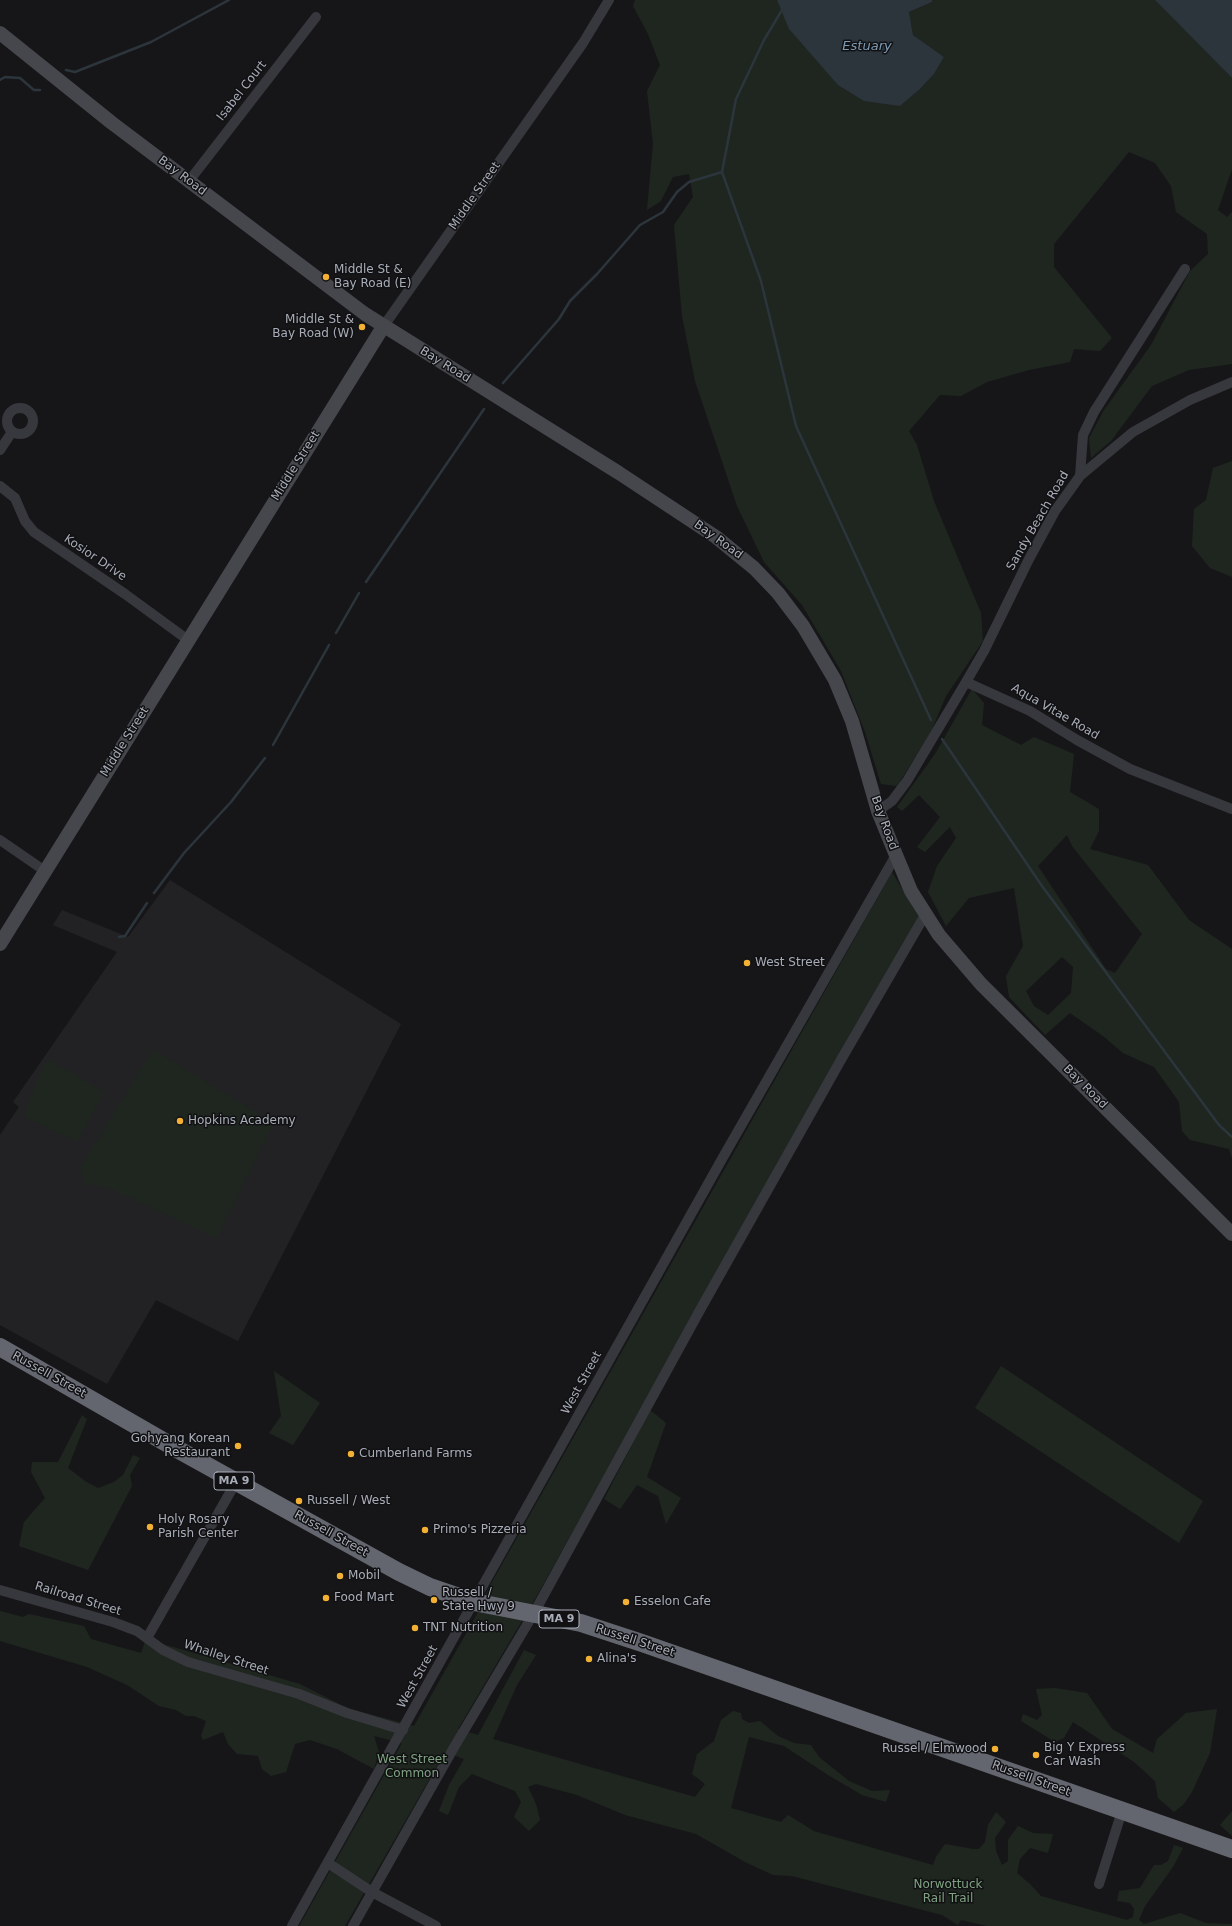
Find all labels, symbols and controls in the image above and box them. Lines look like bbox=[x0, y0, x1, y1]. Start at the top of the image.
water label: Estuary bbox=[842, 39, 892, 55]
street label: Isabel Court bbox=[214, 58, 270, 124]
street label: Bay Road bbox=[155, 153, 209, 199]
street label: Middle Street bbox=[446, 159, 504, 233]
place label: Middle St & Bay Road (E) bbox=[334, 263, 411, 291]
marker: Middle St & Bay Road (E) bbox=[321, 272, 331, 282]
place label: Middle St & Bay Road (W) bbox=[272, 313, 354, 341]
marker: Middle St & Bay Road (W) bbox=[357, 322, 367, 332]
street label: Bay Road bbox=[417, 344, 473, 386]
street label: Middle Street bbox=[269, 428, 323, 504]
street label: Sandy Beach Road bbox=[1004, 469, 1072, 573]
street label: Bay Road bbox=[691, 518, 745, 562]
street label: Kosior Drive bbox=[61, 532, 129, 584]
street label: Aqua Vitae Road bbox=[1009, 681, 1101, 743]
street label: Middle Street bbox=[98, 704, 152, 780]
street label: Bay Road bbox=[868, 794, 900, 852]
place label: West Street bbox=[755, 956, 825, 970]
marker: West Street bbox=[742, 958, 752, 968]
street label: Bay Road bbox=[1060, 1062, 1110, 1112]
place label: Hopkins Academy bbox=[188, 1114, 296, 1128]
marker: Hopkins Academy bbox=[175, 1116, 185, 1126]
street label: Russell Street bbox=[10, 1349, 88, 1401]
street label: West Street bbox=[559, 1349, 605, 1417]
place label: Gohyang Korean Restaurant bbox=[131, 1432, 230, 1460]
marker: Gohyang Korean Restaurant bbox=[233, 1441, 243, 1451]
place label: Cumberland Farms bbox=[359, 1447, 472, 1461]
marker: Cumberland Farms bbox=[346, 1449, 356, 1459]
road number: MA 9 bbox=[214, 1472, 254, 1490]
place label: Russell / West bbox=[307, 1494, 390, 1508]
marker: Russell / West bbox=[294, 1496, 304, 1506]
street label: Russell Street bbox=[292, 1508, 370, 1560]
place label: Holy Rosary Parish Center bbox=[158, 1513, 238, 1541]
marker: Holy Rosary Parish Center bbox=[145, 1522, 155, 1532]
place label: Primo's Pizzeria bbox=[433, 1523, 527, 1537]
marker: Primo's Pizzeria bbox=[420, 1525, 430, 1535]
place label: Mobil bbox=[348, 1569, 380, 1583]
marker: Mobil bbox=[335, 1571, 345, 1581]
street label: Railroad Street bbox=[33, 1579, 123, 1619]
place label: Russell / State Hwy 9 bbox=[442, 1586, 515, 1614]
place label: Food Mart bbox=[334, 1591, 394, 1605]
marker: Food Mart bbox=[321, 1593, 331, 1603]
marker: Russell / State Hwy 9 bbox=[429, 1595, 439, 1605]
place label: Esselon Cafe bbox=[634, 1595, 711, 1609]
marker: Esselon Cafe bbox=[621, 1597, 631, 1607]
road number: MA 9 bbox=[539, 1610, 579, 1628]
place label: TNT Nutrition bbox=[423, 1621, 503, 1635]
street label: Russell Street bbox=[594, 1621, 676, 1661]
marker: TNT Nutrition bbox=[410, 1623, 420, 1633]
street label: Whalley Street bbox=[182, 1638, 270, 1678]
street label: West Street bbox=[395, 1643, 441, 1711]
place label: Alina's bbox=[597, 1652, 636, 1666]
marker: Alina's bbox=[584, 1654, 594, 1664]
place label: Big Y Express Car Wash bbox=[1044, 1741, 1125, 1769]
place label: Russel / Elmwood bbox=[882, 1742, 987, 1756]
marker: Russel / Elmwood bbox=[990, 1744, 1000, 1754]
marker: Big Y Express Car Wash bbox=[1031, 1750, 1041, 1760]
park label: West Street Common bbox=[377, 1753, 447, 1781]
street label: Russell Street bbox=[990, 1758, 1072, 1800]
park label: Norwottuck Rail Trail bbox=[914, 1878, 982, 1906]

